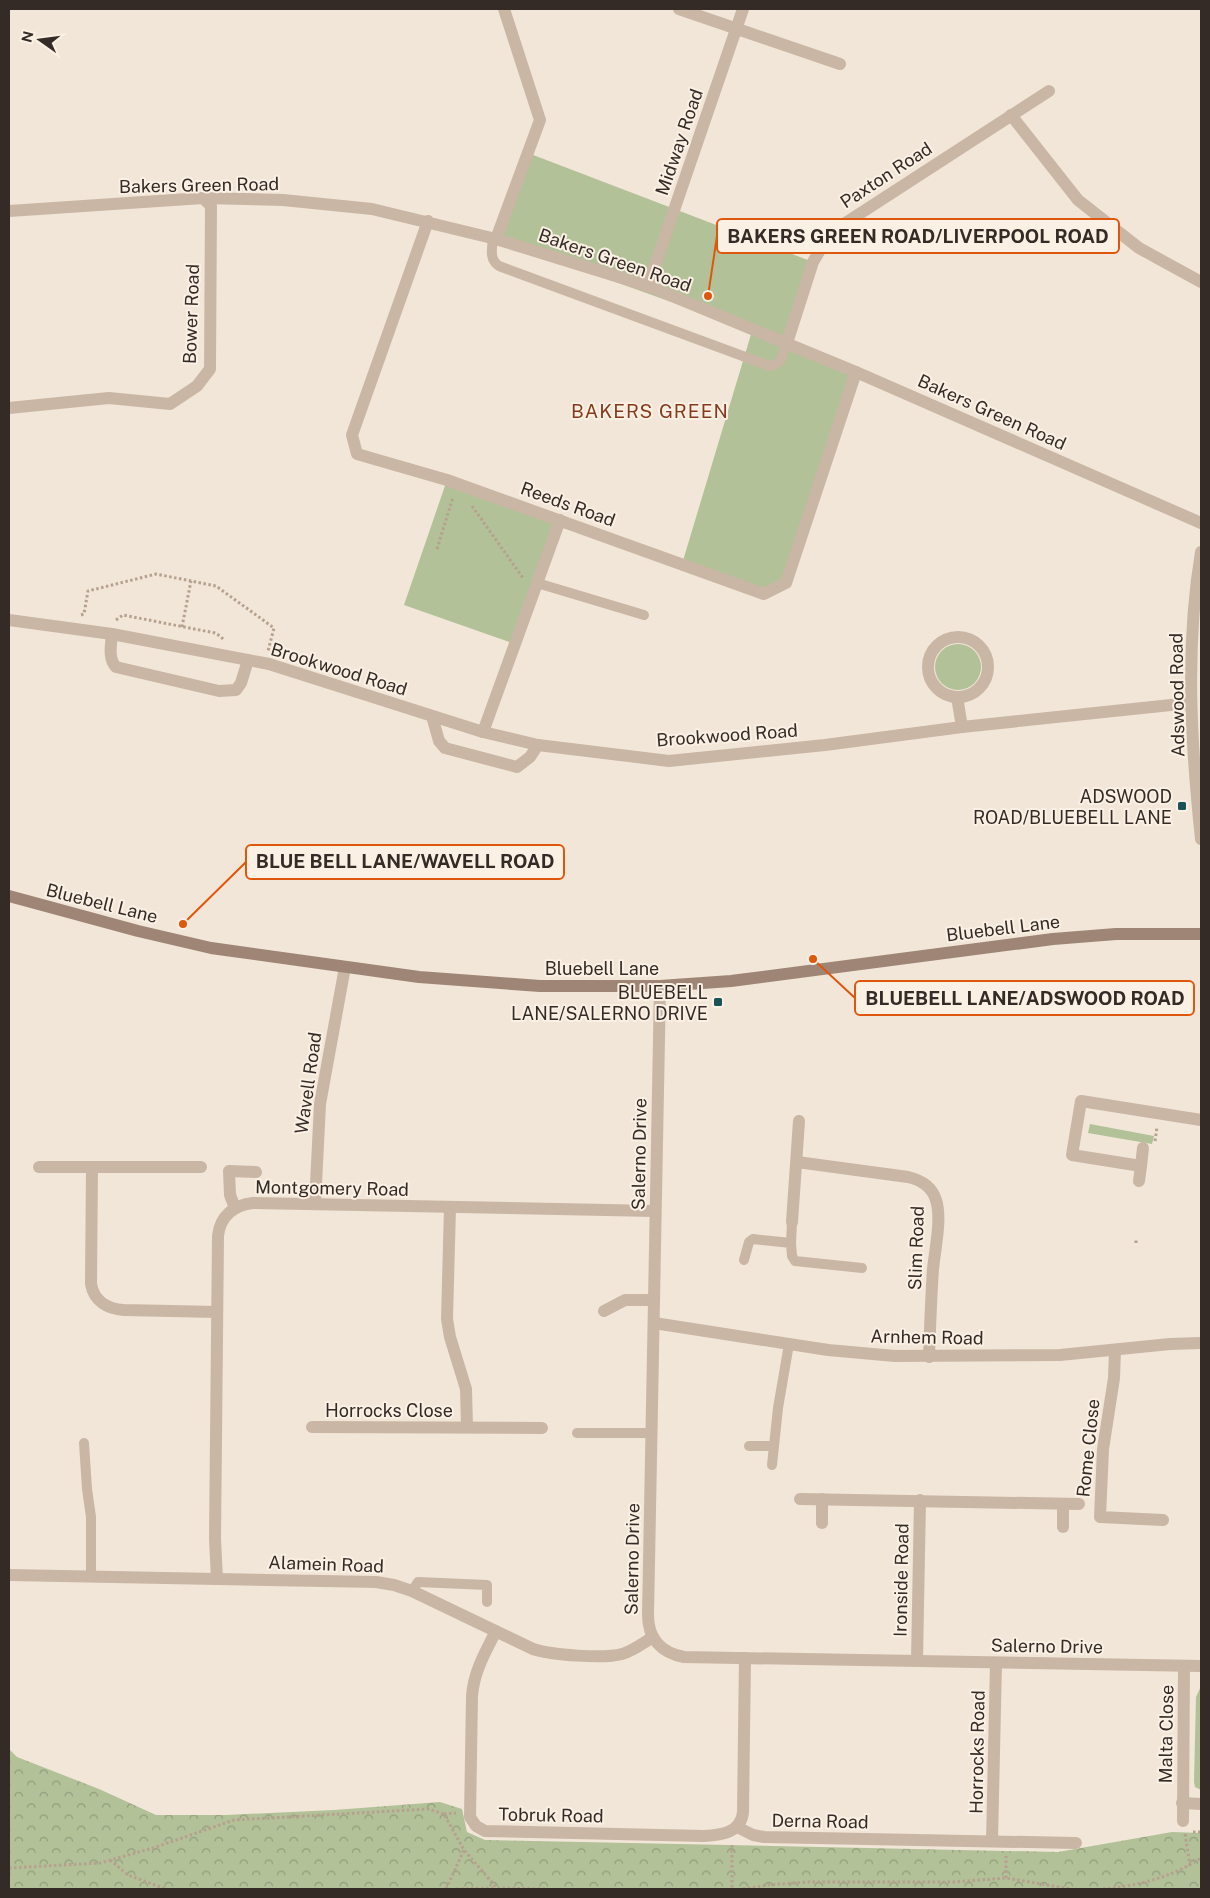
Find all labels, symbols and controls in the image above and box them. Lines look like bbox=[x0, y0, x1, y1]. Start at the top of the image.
north arrow bbox=[15, 15, 65, 65]
text: N bbox=[18, 30, 36, 44]
street label: Midway Road bbox=[651, 86, 707, 198]
street label: Paxton Road bbox=[836, 138, 936, 212]
street label: Bakers Green Road bbox=[119, 173, 279, 197]
callout: BAKERS GREEN ROAD/LIVERPOOL ROAD bbox=[717, 219, 1119, 253]
street label: Bakers Green Road bbox=[536, 224, 694, 296]
text: BAKERS GREEN ROAD/LIVERPOOL ROAD bbox=[727, 225, 1109, 247]
street label: Bower Road bbox=[179, 264, 203, 364]
street label: Bakers Green Road bbox=[915, 370, 1069, 454]
district label: BAKERS GREEN bbox=[571, 400, 729, 422]
street label: Reeds Road bbox=[518, 477, 618, 531]
street label: Adswood Road bbox=[1165, 633, 1189, 757]
street label: Brookwood Road bbox=[268, 638, 410, 700]
street label: Brookwood Road bbox=[656, 720, 798, 750]
place label: ADSWOOD ROAD/BLUEBELL LANE bbox=[973, 786, 1172, 828]
marker: ADSWOOD ROAD/BLUEBELL LANE bbox=[1176, 800, 1188, 812]
callout: BLUE BELL LANE/WAVELL ROAD bbox=[246, 845, 564, 879]
text: BLUE BELL LANE/WAVELL ROAD bbox=[256, 850, 554, 872]
street label: Bluebell Lane bbox=[44, 879, 160, 927]
street label: Bluebell Lane bbox=[945, 911, 1061, 945]
street label: Bluebell Lane bbox=[545, 958, 659, 979]
callout: BLUEBELL LANE/ADSWOOD ROAD bbox=[855, 981, 1194, 1015]
place label: BLUEBELL LANE/SALERNO DRIVE bbox=[511, 982, 708, 1024]
text: BLUEBELL LANE/ADSWOOD ROAD bbox=[865, 987, 1185, 1009]
marker: BLUEBELL LANE/SALERNO DRIVE bbox=[712, 996, 724, 1008]
street label: Wavell Road bbox=[290, 1031, 326, 1135]
street label: Salerno Drive bbox=[628, 1098, 650, 1210]
street label: Montgomery Road bbox=[255, 1176, 409, 1200]
street label: Slim Road bbox=[904, 1205, 928, 1291]
street label: Arnhem Road bbox=[870, 1326, 984, 1348]
street label: Rome Close bbox=[1072, 1398, 1104, 1498]
street label: Horrocks Close bbox=[325, 1400, 453, 1421]
street label: Salerno Drive bbox=[621, 1503, 643, 1615]
street label: Ironside Road bbox=[890, 1523, 912, 1637]
street label: Alamein Road bbox=[268, 1551, 384, 1577]
street label: Salerno Drive bbox=[991, 1635, 1103, 1657]
street label: Malta Close bbox=[1155, 1684, 1177, 1784]
street label: Horrocks Road bbox=[965, 1690, 989, 1814]
street label: Tobruk Road bbox=[498, 1804, 604, 1826]
street label: Derna Road bbox=[771, 1810, 869, 1832]

